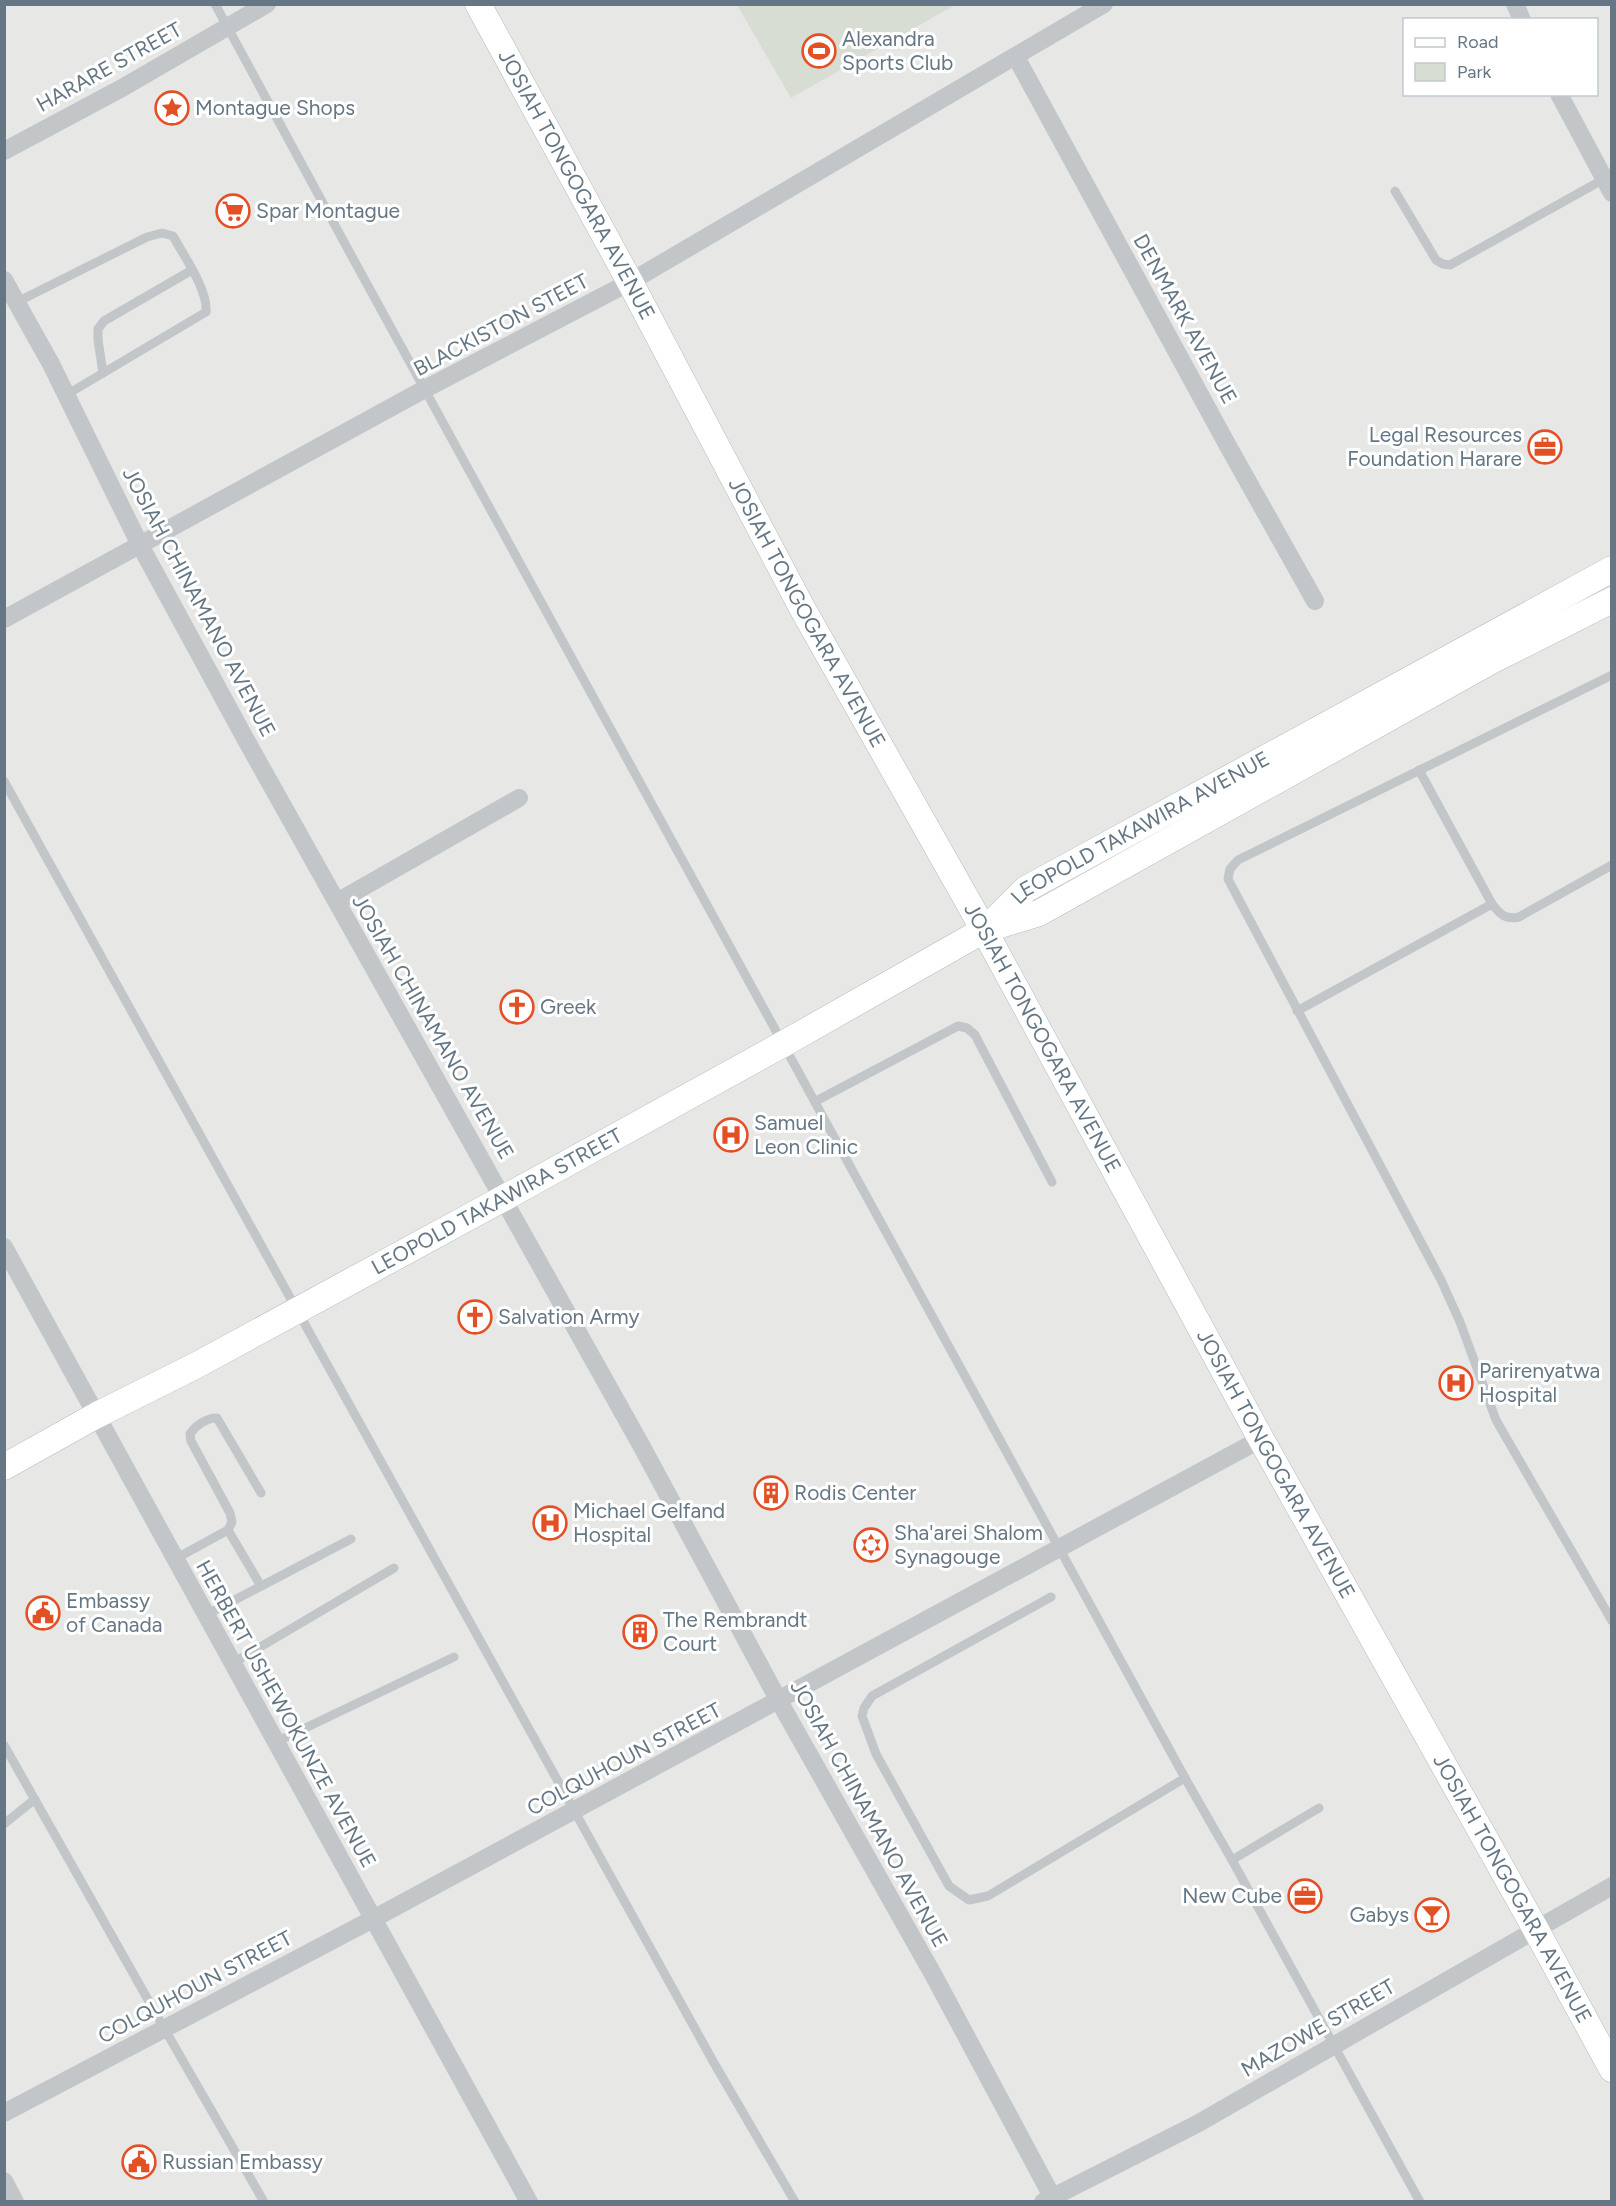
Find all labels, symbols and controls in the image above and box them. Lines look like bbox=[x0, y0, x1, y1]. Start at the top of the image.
street label: HARARE STREET bbox=[32, 16, 186, 117]
legend bbox=[1403, 18, 1598, 96]
place label: Alexandra Sports Club bbox=[842, 26, 953, 75]
text: Road bbox=[1457, 31, 1498, 53]
sports icon: Alexandra Sports Club bbox=[801, 33, 837, 69]
street label: JOSIAH TONGOGARA AVENUE bbox=[493, 45, 661, 324]
text: Park bbox=[1457, 61, 1492, 83]
place icon: Montague Shops bbox=[154, 90, 190, 126]
place label: Montague Shops bbox=[195, 95, 355, 120]
supermarket icon: Spar Montague bbox=[215, 193, 251, 229]
place label: Spar Montague bbox=[256, 198, 400, 223]
street label: DENMARK AVENUE bbox=[1128, 230, 1242, 408]
street label: BLACKISTON STEET bbox=[409, 268, 593, 381]
place label: Legal Resources Foundation Harare bbox=[1347, 422, 1522, 471]
office icon: Legal Resources Foundation Harare bbox=[1527, 429, 1563, 465]
street label: JOSIAH CHINAMANO AVENUE bbox=[118, 463, 281, 741]
street label: JOSIAH TONGOGARA AVENUE bbox=[724, 473, 891, 752]
street label: LEOPOLD TAKAWIRA AVENUE bbox=[1005, 746, 1274, 909]
street label: JOSIAH CHINAMANO AVENUE bbox=[347, 890, 520, 1164]
street label: JOSIAH TONGOGARA AVENUE bbox=[959, 898, 1127, 1177]
church icon: Greek bbox=[499, 989, 535, 1025]
place label: Greek bbox=[540, 994, 597, 1019]
place label: Samuel Leon Clinic bbox=[754, 1110, 858, 1159]
hospital icon: Samuel Leon Clinic bbox=[713, 1117, 749, 1153]
street label: LEOPOLD TAKAWIRA STREET bbox=[367, 1122, 627, 1280]
church icon: Salvation Army bbox=[457, 1299, 493, 1335]
place label: Salvation Army bbox=[498, 1304, 640, 1329]
street label: JOSIAH TONGOGARA AVENUE bbox=[1192, 1325, 1361, 1603]
place label: Parirenyatwa Hospital bbox=[1479, 1358, 1600, 1407]
hospital icon: Parirenyatwa Hospital bbox=[1438, 1365, 1474, 1401]
building icon: Rodis Center bbox=[753, 1475, 789, 1511]
place label: Rodis Center bbox=[794, 1480, 916, 1505]
place label: Michael Gelfand Hospital bbox=[573, 1498, 725, 1547]
hospital icon: Michael Gelfand Hospital bbox=[532, 1505, 568, 1541]
place label: Sha'arei Shalom Synagouge bbox=[894, 1520, 1043, 1569]
synagogue icon: Sha'arei Shalom Synagouge bbox=[853, 1527, 889, 1563]
street label: HERBERT USHEWOKUNZE AVENUE bbox=[191, 1556, 382, 1872]
place label: Embassy of Canada bbox=[66, 1588, 162, 1637]
public building icon: Embassy of Canada bbox=[25, 1595, 61, 1631]
place label: The Rembrandt Court bbox=[663, 1607, 808, 1656]
building icon: The Rembrandt Court bbox=[622, 1614, 658, 1650]
street label: JOSIAH CHINAMANO AVENUE bbox=[785, 1676, 953, 1952]
street label: COLQUHOUN STREET bbox=[523, 1697, 725, 1820]
street label: JOSIAH TONGOGARA AVENUE bbox=[1428, 1750, 1598, 2027]
office icon: New Cube bbox=[1287, 1878, 1323, 1914]
place label: New Cube bbox=[1182, 1883, 1282, 1908]
bar icon: Gabys bbox=[1414, 1897, 1450, 1933]
place label: Gabys bbox=[1349, 1902, 1409, 1927]
street label: COLQUHOUN STREET bbox=[94, 1925, 296, 2048]
street label: MAZOWE STREET bbox=[1236, 1973, 1399, 2082]
public building icon: Russian Embassy bbox=[121, 2144, 157, 2180]
place label: Russian Embassy bbox=[162, 2149, 323, 2174]

